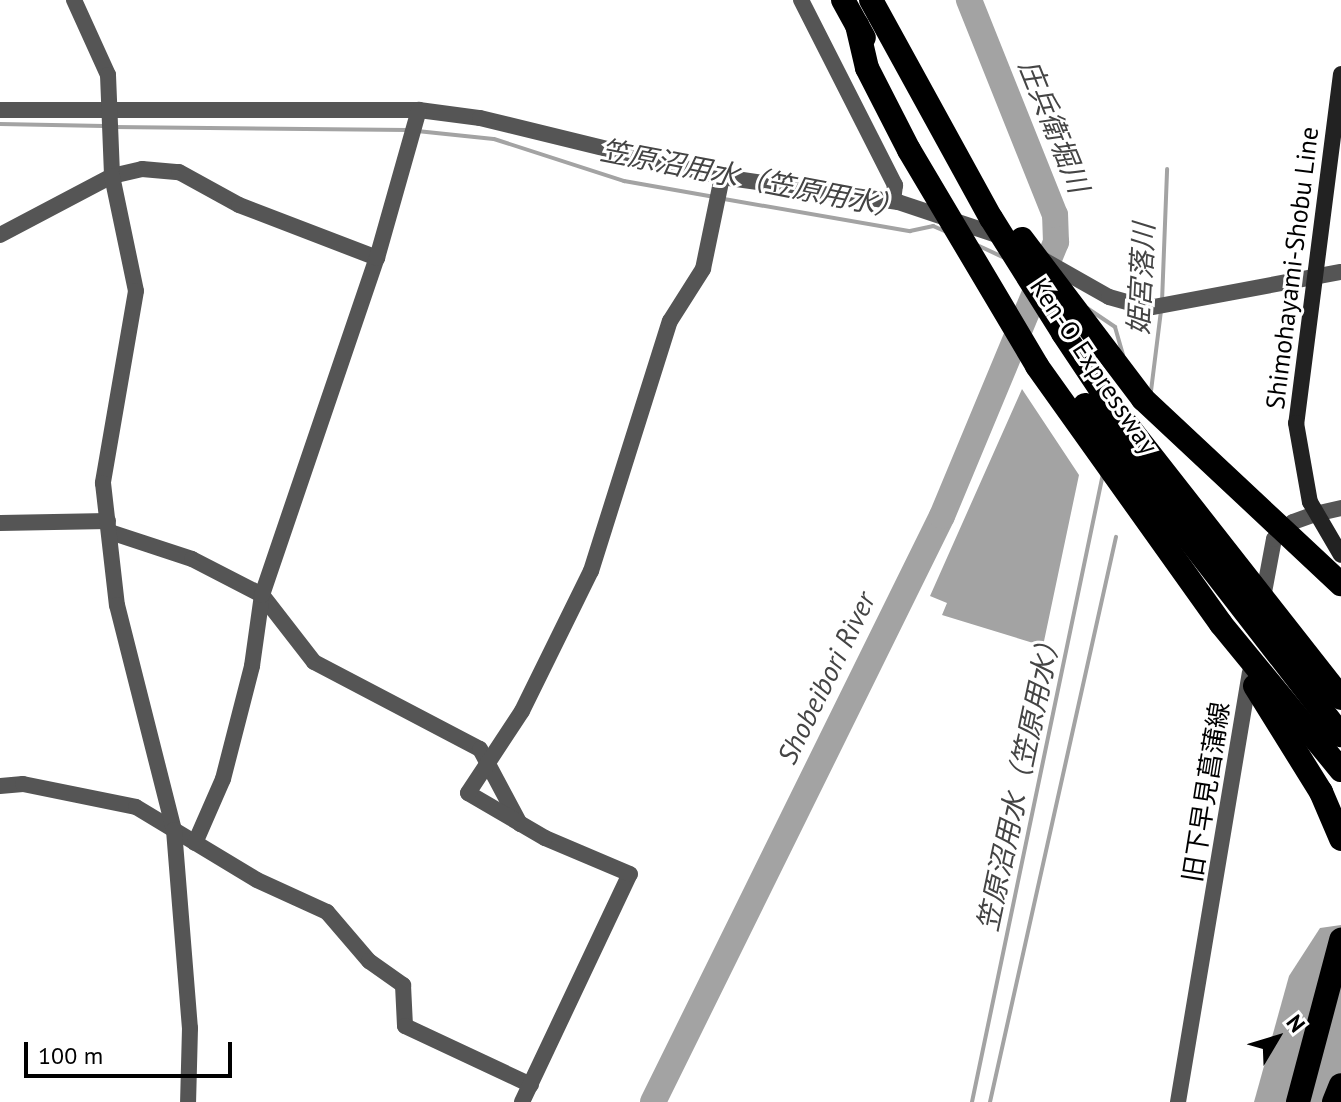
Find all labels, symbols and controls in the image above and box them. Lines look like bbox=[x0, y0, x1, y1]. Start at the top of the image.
water label: 庄兵衛堀川 bbox=[1012, 55, 1096, 197]
street label: Shimohayami-Shobu Line bbox=[1259, 125, 1325, 411]
water label: 笠原沼用水（笠原用水） bbox=[598, 133, 906, 225]
water label: 姫宮落川 bbox=[1121, 222, 1161, 336]
street label: Ken-O Expressway bbox=[1024, 272, 1164, 460]
water label: Shobeibori River bbox=[770, 587, 882, 769]
water label: 笠原沼用水（笠原用水） bbox=[971, 626, 1067, 934]
street label: 旧下早見菖蒲線 bbox=[1176, 700, 1236, 884]
north arrow bbox=[1237, 998, 1317, 1078]
text: N bbox=[1280, 1009, 1311, 1038]
scale bar bbox=[28, 1026, 236, 1076]
text: 100 m bbox=[38, 1040, 103, 1071]

